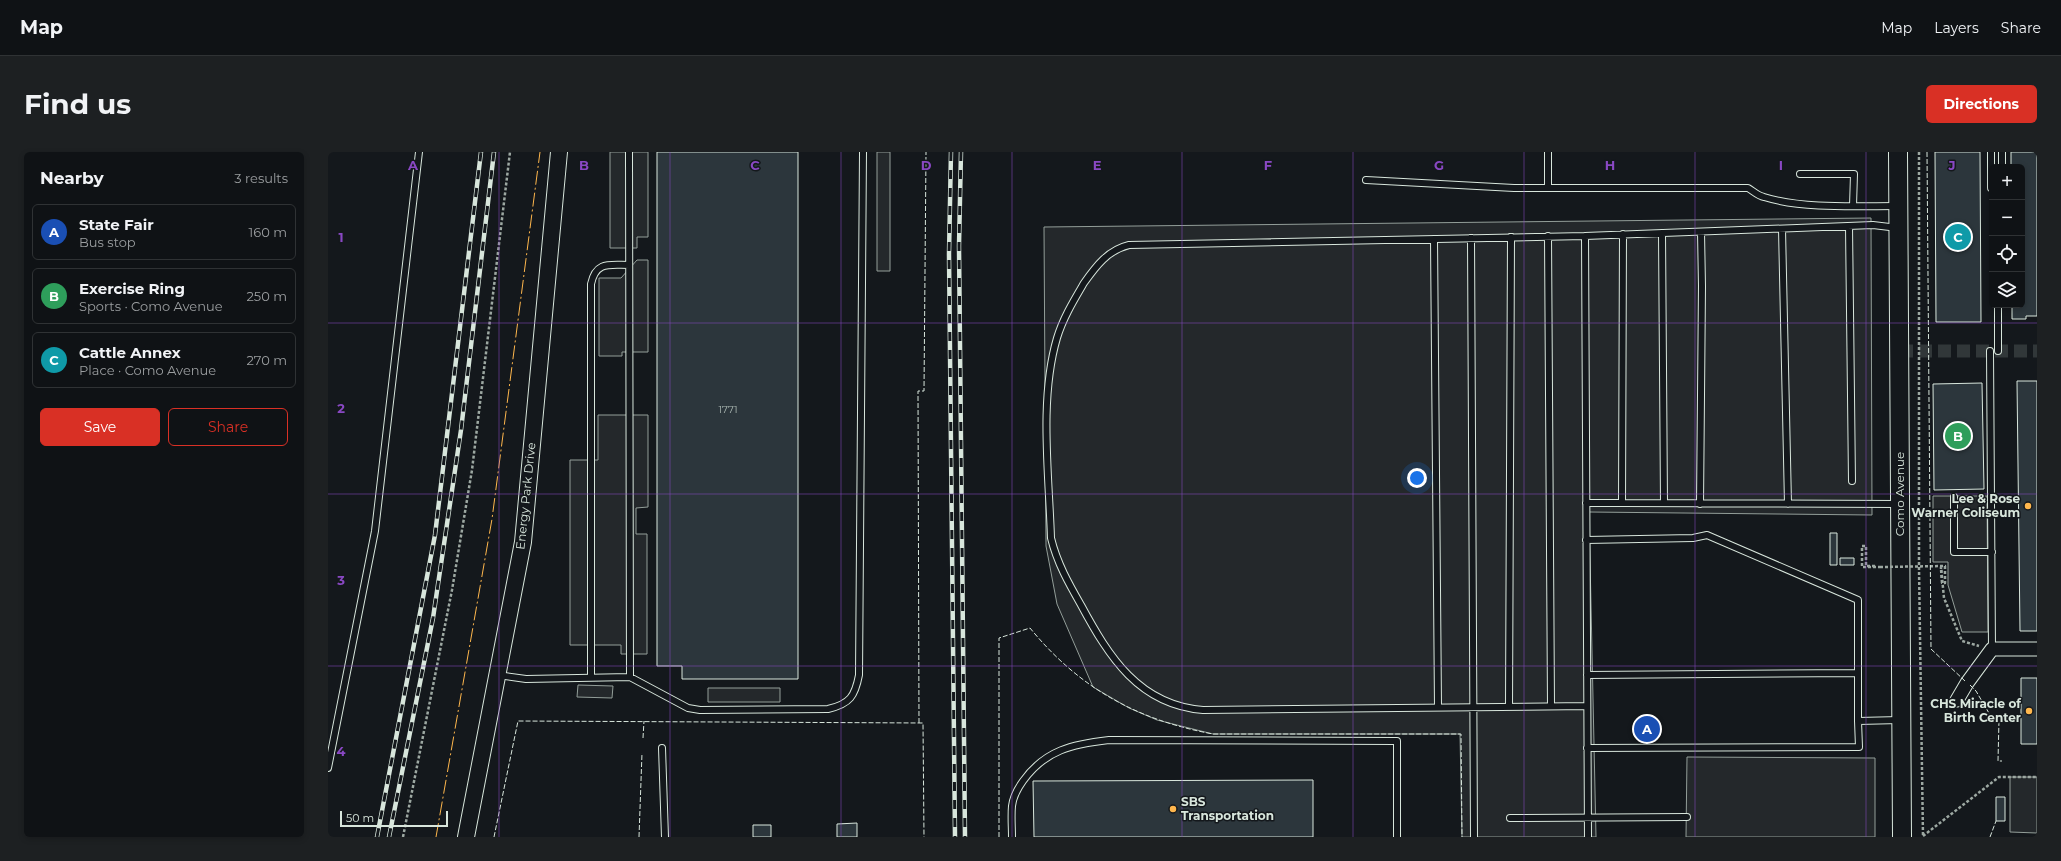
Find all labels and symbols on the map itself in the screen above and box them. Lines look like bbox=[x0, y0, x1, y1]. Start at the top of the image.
text: A bbox=[407, 157, 419, 173]
text: B bbox=[579, 157, 589, 173]
text: C bbox=[750, 157, 760, 173]
text: D bbox=[921, 157, 932, 173]
text: E bbox=[1093, 157, 1102, 173]
text: F bbox=[1264, 157, 1272, 173]
text: G bbox=[1434, 157, 1444, 173]
text: H bbox=[1605, 157, 1615, 173]
text: I bbox=[1779, 157, 1783, 173]
text: J bbox=[1947, 157, 1956, 173]
pin: C bbox=[1945, 222, 1971, 252]
text: 1 bbox=[338, 229, 344, 245]
text: 2 bbox=[337, 400, 345, 416]
house number: 1771 bbox=[718, 403, 738, 416]
pin: B bbox=[1945, 421, 1971, 451]
street label: Energy Park Drive bbox=[512, 442, 539, 550]
street label: Como Avenue bbox=[1892, 452, 1907, 536]
your location bbox=[1407, 468, 1427, 488]
place label: Lee & Rose Warner Coliseum bbox=[1911, 491, 2020, 520]
marker: Lee & Rose Warner Coliseum bbox=[2023, 501, 2033, 511]
text: 3 bbox=[336, 572, 345, 588]
place label: CHS Miracle of Birth Center bbox=[1930, 696, 2022, 725]
marker: CHS Miracle of Birth Center bbox=[2024, 706, 2034, 716]
pin: A bbox=[1634, 714, 1660, 744]
text: 4 bbox=[337, 743, 346, 759]
place label: SBS Transportation bbox=[1181, 794, 1274, 823]
marker: SBS Transportation bbox=[1168, 804, 1178, 814]
scale bar bbox=[340, 809, 448, 828]

